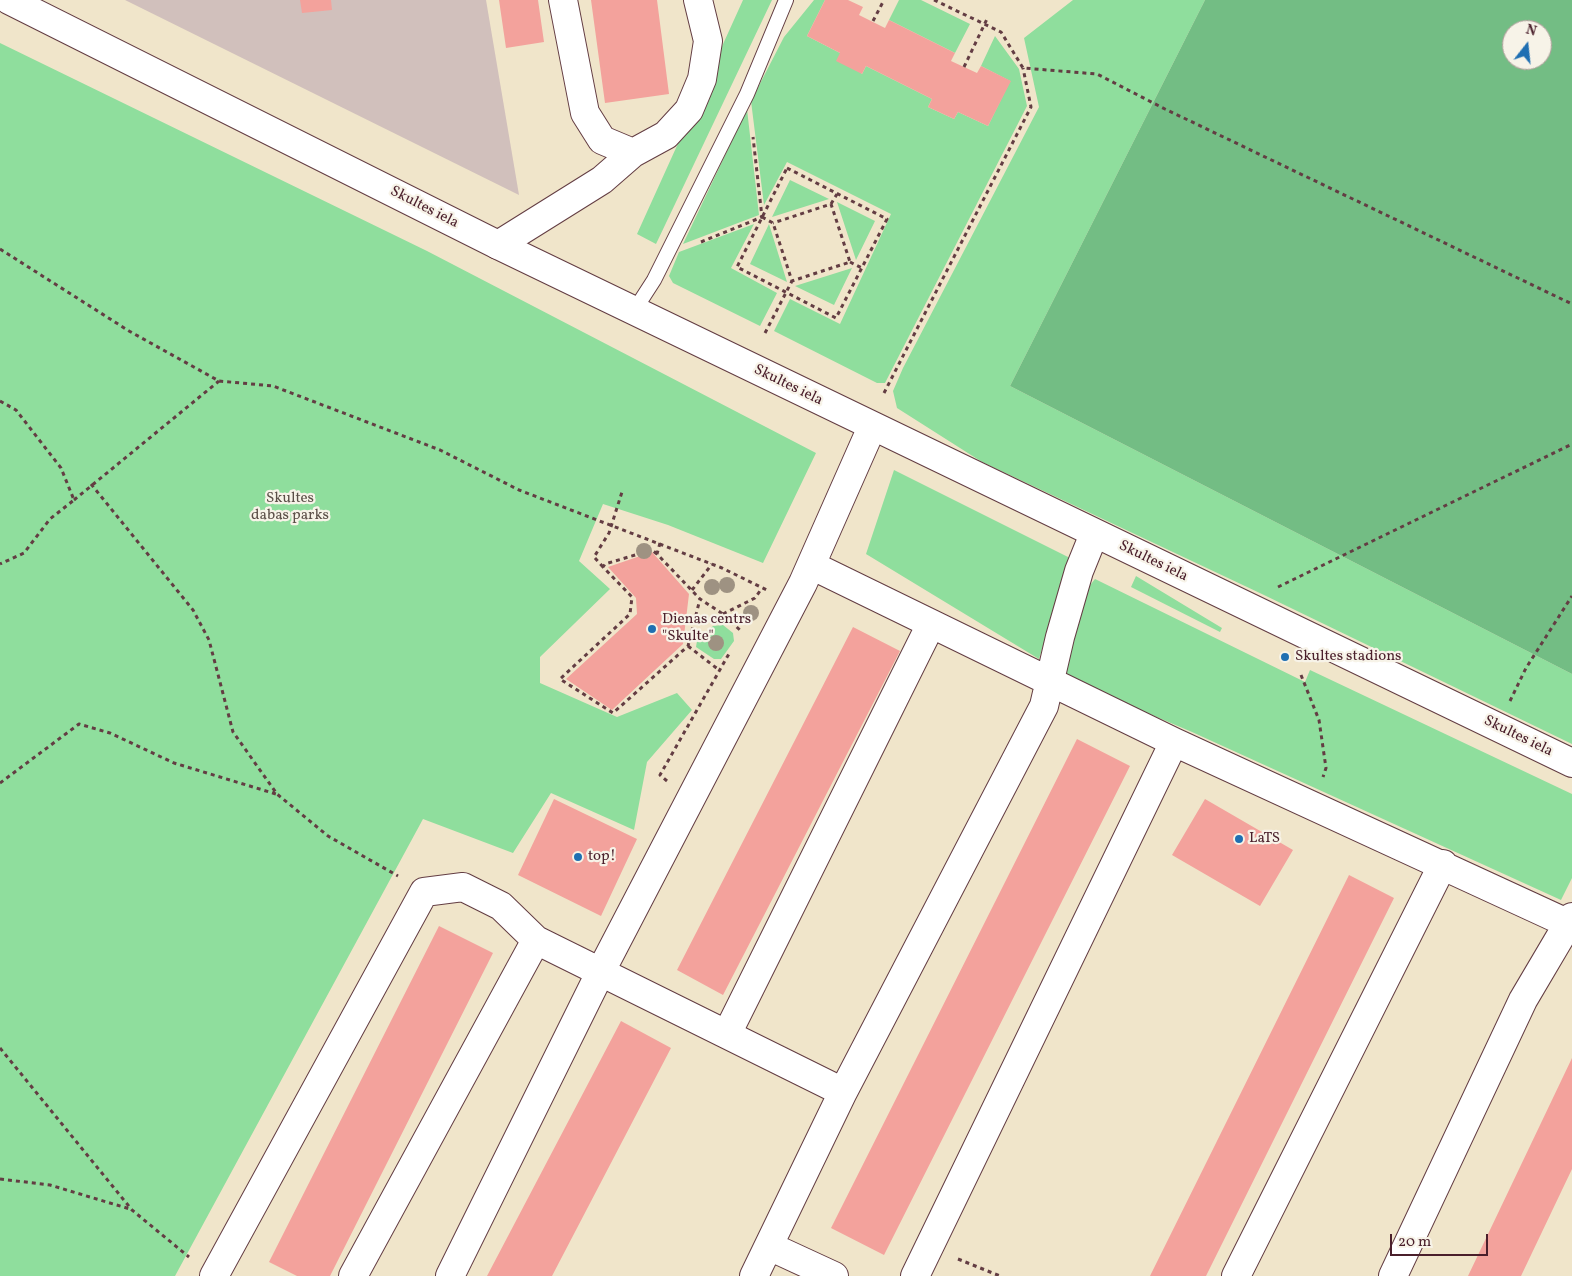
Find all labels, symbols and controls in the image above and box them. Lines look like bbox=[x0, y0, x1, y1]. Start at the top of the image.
north arrow bbox=[1502, 20, 1552, 70]
text: N bbox=[1523, 21, 1538, 42]
street label: Skultes iela bbox=[387, 183, 461, 233]
street label: Skultes iela bbox=[751, 362, 825, 410]
park label: Skultes dabas parks bbox=[251, 490, 329, 525]
street label: Skultes iela bbox=[1116, 538, 1190, 586]
place label: Dienas centrs "Skulte" bbox=[662, 611, 751, 646]
marker: Dienas centrs "Skulte" bbox=[646, 623, 658, 635]
place label: Skultes stadions bbox=[1295, 648, 1402, 666]
marker: Skultes stadions bbox=[1279, 651, 1291, 663]
street label: Skultes iela bbox=[1481, 713, 1555, 761]
place label: LaTS bbox=[1249, 830, 1280, 848]
marker: LaTS bbox=[1233, 833, 1245, 845]
place label: top! bbox=[588, 848, 616, 866]
marker: top! bbox=[572, 851, 584, 863]
scale bar bbox=[1392, 1224, 1490, 1256]
text: 20 m bbox=[1398, 1232, 1431, 1253]

